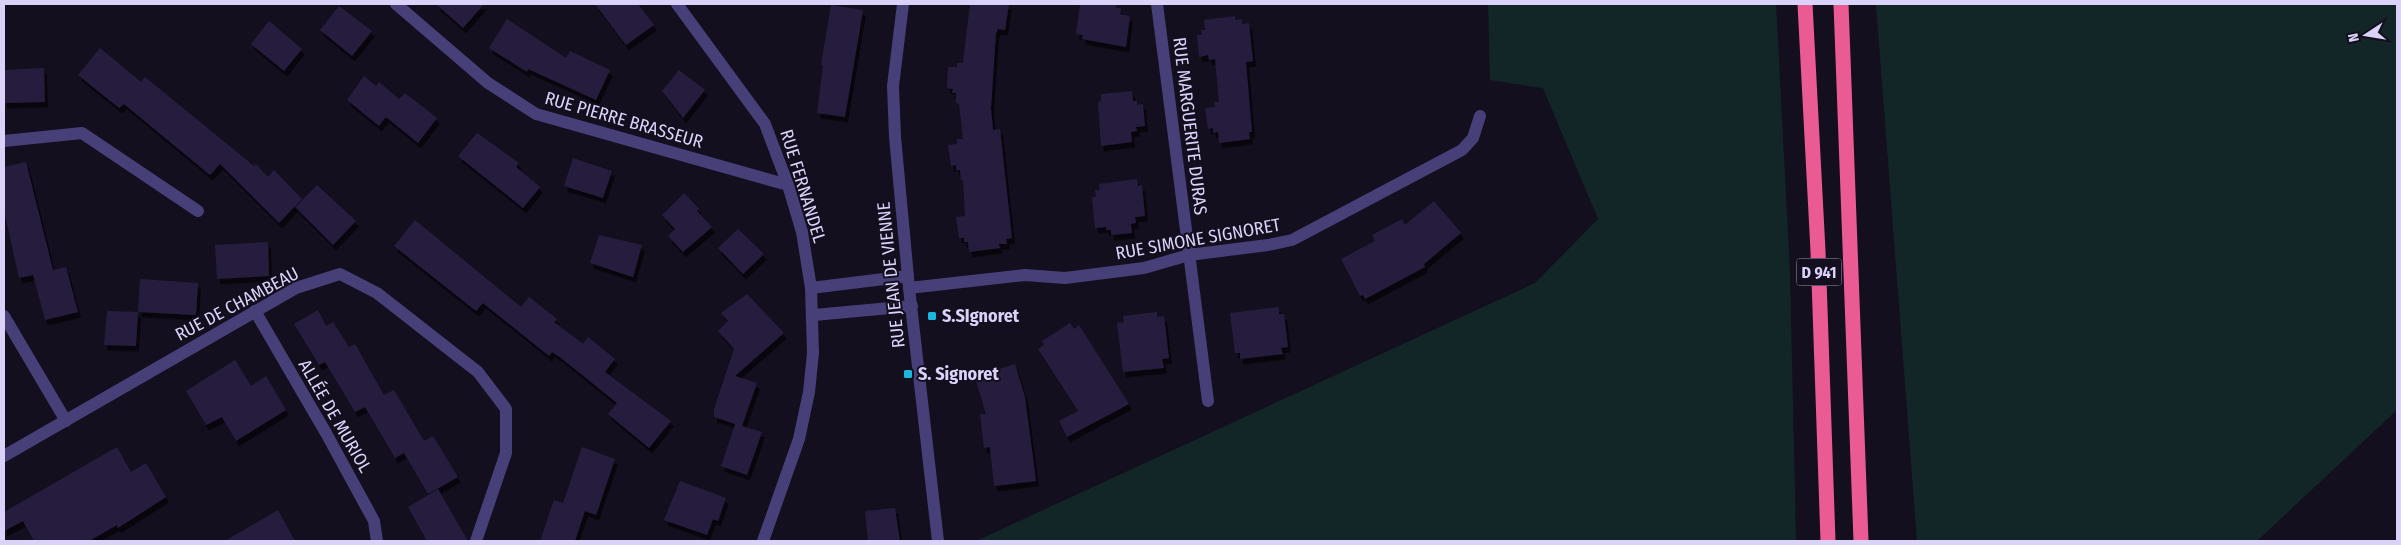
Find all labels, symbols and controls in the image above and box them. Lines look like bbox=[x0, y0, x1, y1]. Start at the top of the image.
north arrow bbox=[2341, 10, 2391, 60]
text: N bbox=[2345, 32, 2363, 43]
street label: RUE MARGUERITE DURAS bbox=[1168, 36, 1212, 216]
street label: RUE PIERRE BRASSEUR bbox=[542, 87, 706, 153]
street label: RUE FERNANDEL bbox=[775, 127, 831, 245]
street label: RUE JEAN DE VIENNE bbox=[872, 201, 910, 349]
street label: RUE SIMONE SIGNORET bbox=[1114, 214, 1283, 264]
road number: D 941 bbox=[1796, 258, 1842, 286]
street label: RUE DE CHAMBEAU bbox=[172, 262, 302, 346]
place label: S.SIgnoret bbox=[942, 305, 1020, 327]
marker: S.SIgnoret bbox=[926, 310, 938, 322]
street label: ALLÉE DE MURIOL bbox=[294, 355, 377, 476]
place label: S. Signoret bbox=[918, 363, 999, 385]
marker: S. Signoret bbox=[902, 368, 914, 380]

